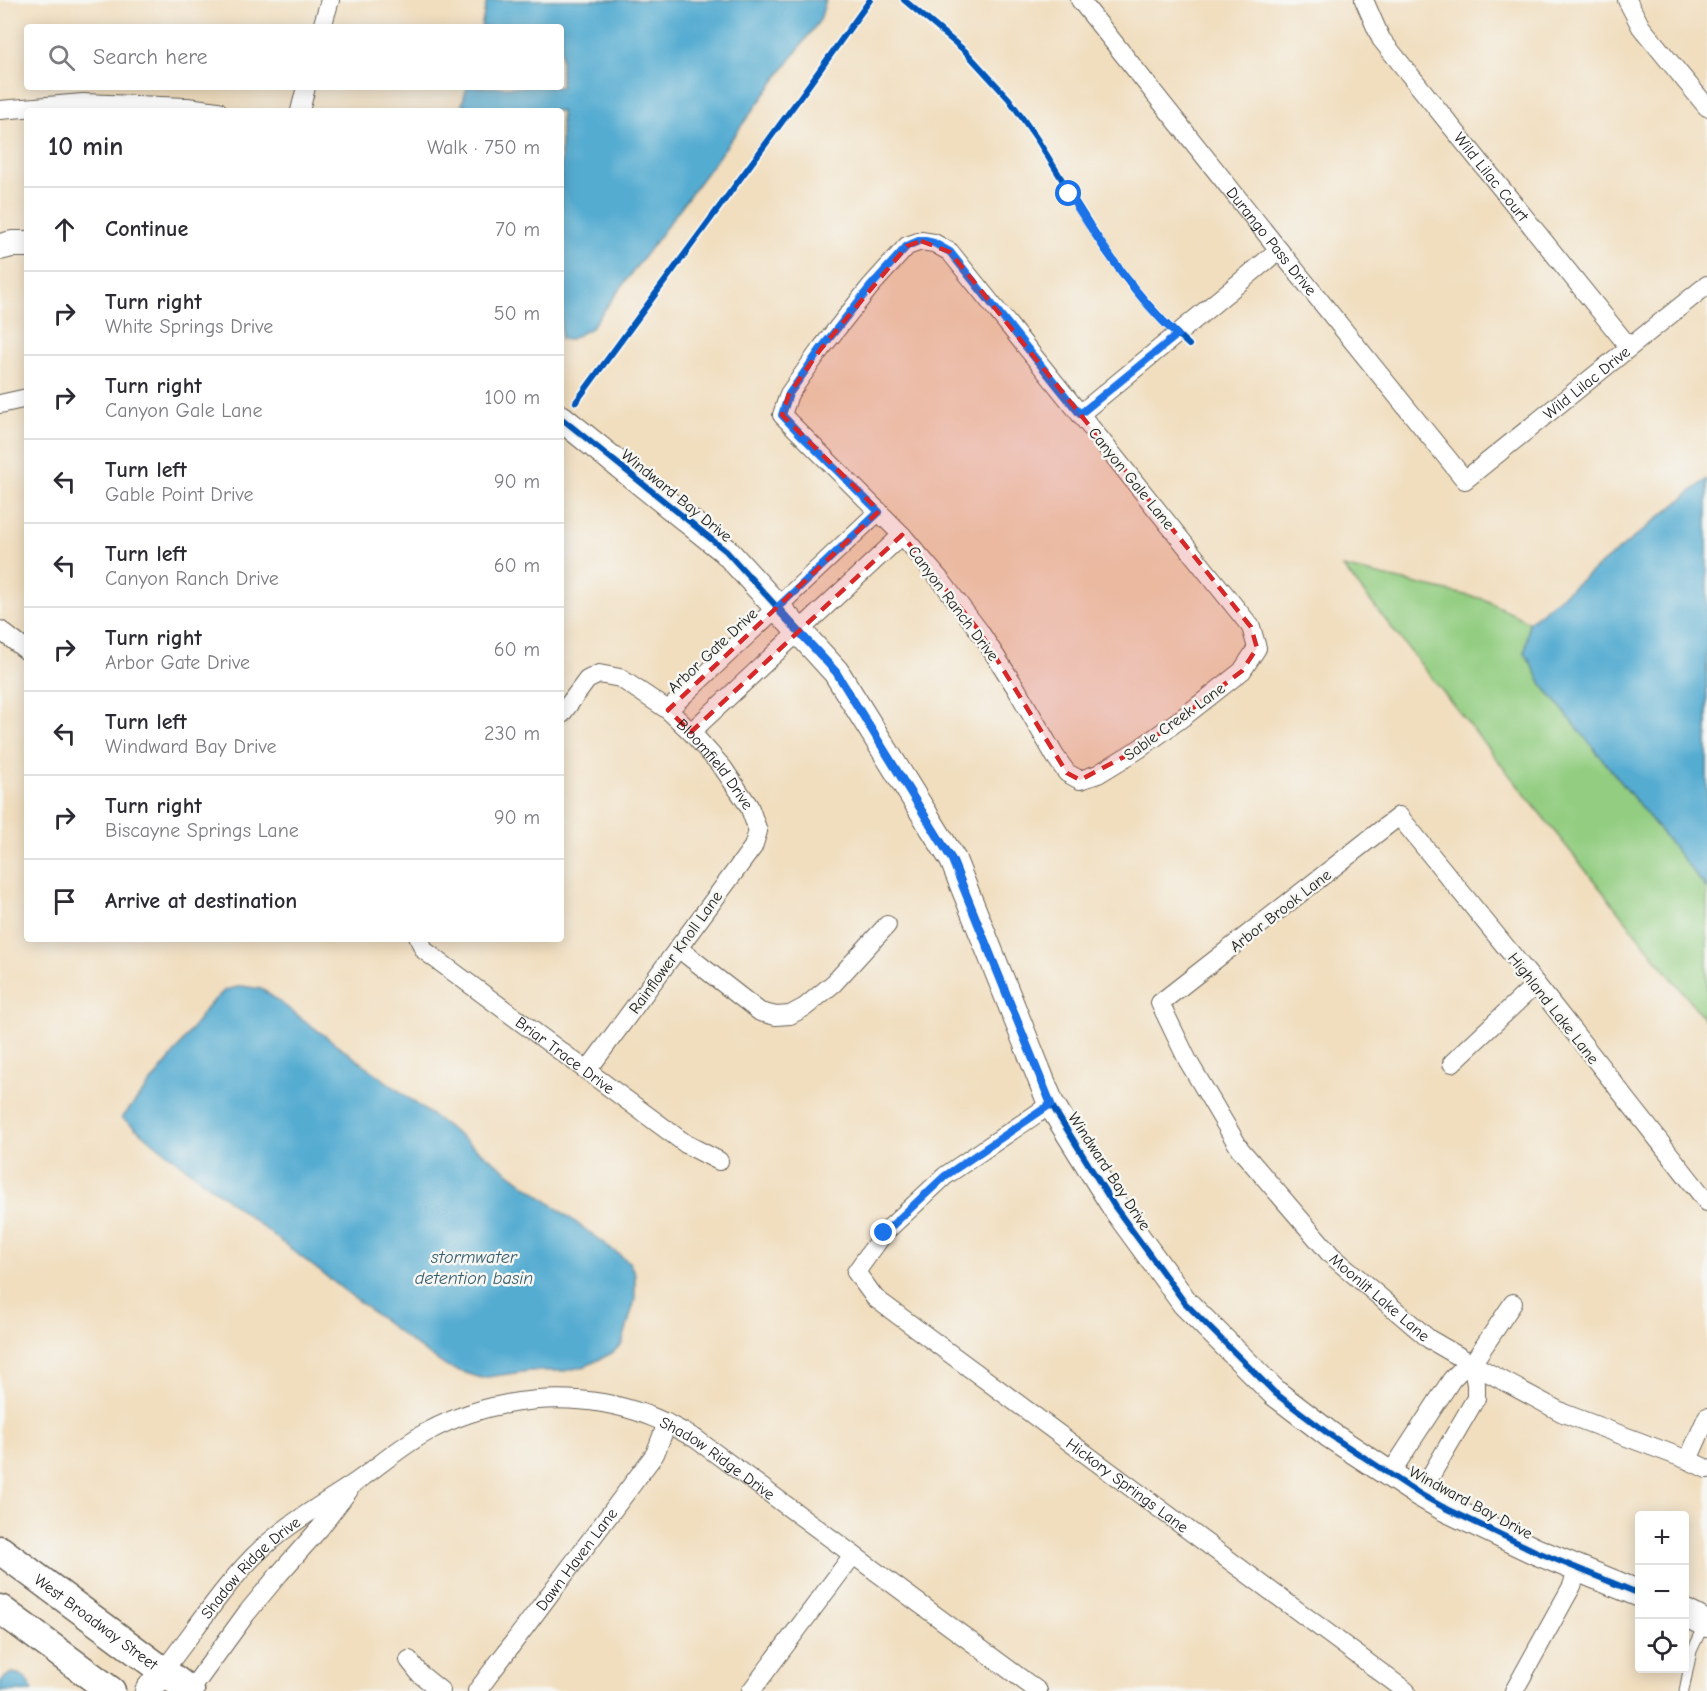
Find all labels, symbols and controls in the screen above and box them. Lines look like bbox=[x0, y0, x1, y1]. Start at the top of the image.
search box bbox=[24, 24, 564, 90]
icon: search bbox=[45, 41, 78, 74]
text: Search here bbox=[93, 44, 208, 70]
street label: Wild Lilac Court bbox=[1450, 129, 1532, 225]
text: 10 min bbox=[48, 132, 123, 162]
text: Walk · 750 m bbox=[427, 136, 540, 159]
route start bbox=[1055, 180, 1081, 206]
street label: Durango Pass Drive bbox=[1222, 184, 1320, 299]
icon: ahead bbox=[48, 213, 81, 246]
text: Continue bbox=[105, 216, 188, 242]
text: 70 m bbox=[495, 218, 540, 241]
text: Turn right bbox=[105, 289, 202, 315]
icon: right bbox=[48, 297, 81, 330]
text: 50 m bbox=[494, 302, 540, 325]
text: White Springs Drive bbox=[105, 315, 273, 338]
street label: Wild Lilac Drive bbox=[1540, 343, 1634, 423]
text: Turn right bbox=[105, 373, 202, 399]
icon: right bbox=[48, 381, 81, 414]
text: 100 m bbox=[485, 386, 540, 409]
text: Canyon Gale Lane bbox=[105, 399, 262, 422]
street label: Canyon Gale Lane bbox=[1085, 424, 1178, 533]
street label: Windward Bay Drive bbox=[617, 446, 735, 546]
text: Turn left bbox=[105, 457, 187, 483]
icon: left bbox=[48, 465, 81, 498]
text: 90 m bbox=[494, 470, 540, 493]
text: Gable Point Drive bbox=[105, 483, 253, 506]
text: Turn left bbox=[105, 541, 187, 567]
street label: Canyon Ranch Drive bbox=[904, 543, 1002, 665]
icon: left bbox=[48, 549, 81, 582]
text: 60 m bbox=[494, 554, 540, 577]
text: Canyon Ranch Drive bbox=[105, 567, 279, 590]
street label: Arbor Gate Drive bbox=[664, 605, 761, 697]
text: Turn right bbox=[105, 625, 202, 651]
icon: right bbox=[48, 633, 81, 666]
text: 60 m bbox=[494, 638, 540, 661]
text: Arbor Gate Drive bbox=[105, 651, 250, 674]
street label: Sable Creek Lane bbox=[1121, 679, 1229, 764]
text: Turn left bbox=[105, 709, 187, 735]
street label: Bloomfield Drive bbox=[673, 715, 757, 813]
icon: left bbox=[48, 717, 81, 750]
text: 230 m bbox=[484, 722, 540, 745]
text: Windward Bay Drive bbox=[105, 735, 276, 758]
text: Turn right bbox=[105, 793, 202, 819]
icon: right bbox=[48, 801, 81, 834]
text: 90 m bbox=[494, 806, 540, 829]
text: Biscayne Springs Lane bbox=[105, 819, 299, 842]
street label: Arbor Brook Lane bbox=[1227, 866, 1335, 956]
icon: arrive bbox=[48, 885, 81, 918]
text: Arrive at destination bbox=[105, 888, 297, 914]
street label: Rainflower Knoll Lane bbox=[625, 888, 726, 1017]
street label: Highland Lake Lane bbox=[1504, 949, 1602, 1068]
street label: Briar Trace Drive bbox=[512, 1013, 618, 1098]
street label: Windward Bay Drive bbox=[1064, 1109, 1154, 1234]
route end bbox=[870, 1219, 896, 1245]
water label: stormwater detention basin bbox=[415, 1247, 533, 1289]
street label: Moonlit Lake Lane bbox=[1326, 1250, 1433, 1345]
street label: Shadow Ridge Drive bbox=[657, 1413, 778, 1504]
street label: Hickory Springs Lane bbox=[1062, 1435, 1191, 1537]
street label: Windward Bay Drive bbox=[1406, 1463, 1535, 1543]
street label: Dawn Haven Lane bbox=[533, 1505, 621, 1614]
map controls bbox=[1635, 1511, 1689, 1673]
button: + bbox=[1635, 1511, 1689, 1565]
street label: Shadow Ridge Drive bbox=[198, 1513, 304, 1622]
button: − bbox=[1635, 1565, 1689, 1619]
street label: West Broadway Street bbox=[31, 1571, 161, 1674]
button: locate bbox=[1635, 1619, 1689, 1673]

